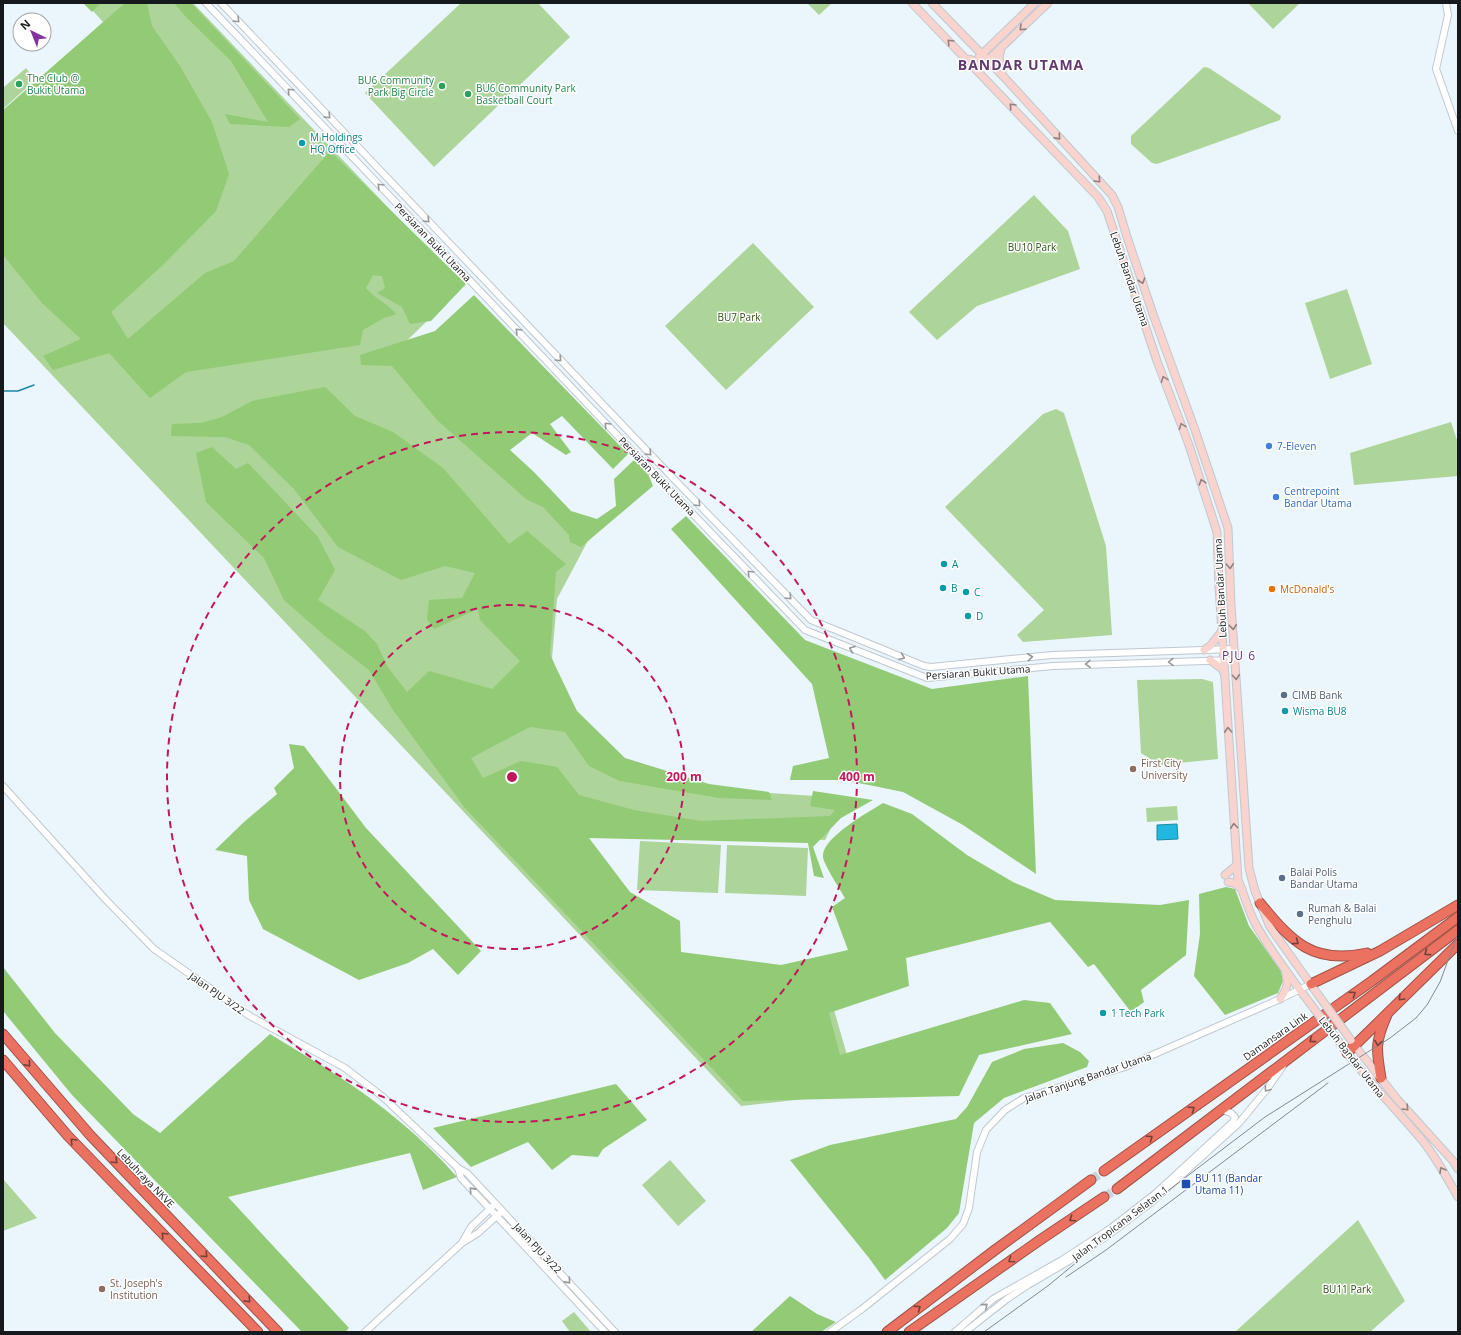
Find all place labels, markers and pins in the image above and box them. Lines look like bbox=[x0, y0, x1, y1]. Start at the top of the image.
place label: The Club @ Bukit Utama bbox=[27, 71, 85, 97]
place label: BU6 Community Park Big Circle bbox=[358, 73, 435, 99]
marker: The Club @ Bukit Utama bbox=[14, 79, 24, 89]
marker: BU6 Community Park Big Circle bbox=[437, 81, 447, 91]
place label: BU6 Community Park Basketball Court bbox=[476, 81, 577, 107]
marker: BU6 Community Park Basketball Court bbox=[463, 89, 473, 99]
place label: M Holdings HQ Office bbox=[310, 130, 363, 156]
marker: M Holdings HQ Office bbox=[297, 138, 307, 148]
place label: 7-Eleven bbox=[1277, 439, 1316, 453]
marker: 7-Eleven bbox=[1264, 441, 1274, 451]
place label: Centrepoint Bandar Utama bbox=[1284, 484, 1352, 510]
marker: Centrepoint Bandar Utama bbox=[1271, 492, 1281, 502]
place label: A bbox=[952, 557, 959, 571]
marker: A bbox=[939, 559, 949, 569]
place label: B bbox=[951, 581, 957, 595]
place label: McDonald's bbox=[1280, 582, 1335, 596]
marker: B bbox=[938, 583, 948, 593]
marker: McDonald's bbox=[1267, 584, 1277, 594]
place label: C bbox=[974, 585, 980, 599]
marker: C bbox=[961, 587, 971, 597]
place label: D bbox=[976, 609, 983, 623]
marker: D bbox=[963, 611, 973, 621]
place label: CIMB Bank bbox=[1292, 688, 1343, 702]
marker: CIMB Bank bbox=[1279, 690, 1289, 700]
place label: Wisma BU8 bbox=[1293, 704, 1347, 718]
marker: Wisma BU8 bbox=[1280, 706, 1290, 716]
place label: First City University bbox=[1141, 756, 1188, 782]
marker: First City University bbox=[1128, 764, 1138, 774]
centre of rings bbox=[505, 770, 519, 784]
place label: Balai Polis Bandar Utama bbox=[1290, 865, 1358, 891]
marker: Balai Polis Bandar Utama bbox=[1277, 873, 1287, 883]
place label: Rumah & Balai Penghulu bbox=[1308, 901, 1376, 927]
marker: Rumah & Balai Penghulu bbox=[1295, 909, 1305, 919]
place label: 1 Tech Park bbox=[1111, 1006, 1166, 1020]
marker: 1 Tech Park bbox=[1098, 1008, 1108, 1018]
place label: BU 11 (Bandar Utama 11) bbox=[1195, 1171, 1262, 1197]
marker: BU 11 (Bandar Utama 11) bbox=[1180, 1178, 1192, 1190]
place label: St. Joseph's Institution bbox=[110, 1276, 163, 1302]
marker: St. Joseph's Institution bbox=[97, 1284, 107, 1294]

